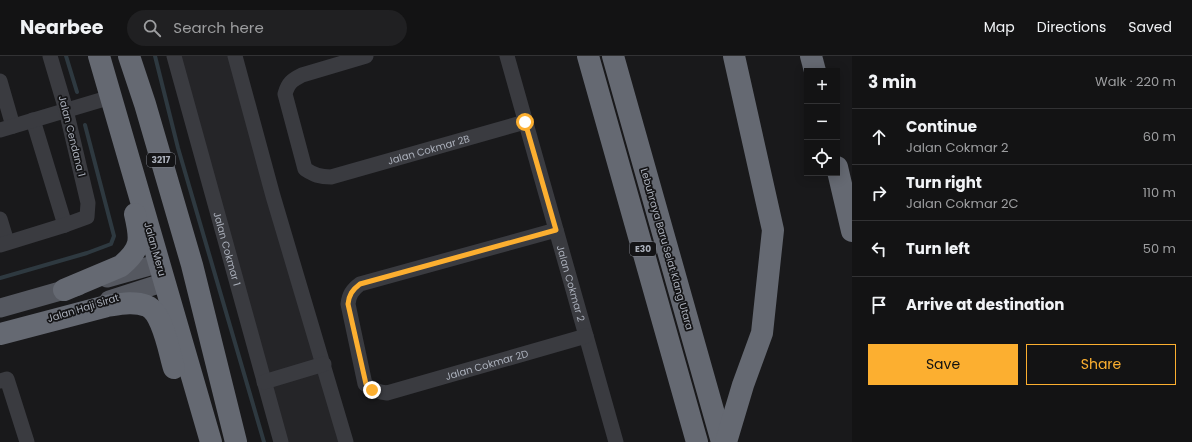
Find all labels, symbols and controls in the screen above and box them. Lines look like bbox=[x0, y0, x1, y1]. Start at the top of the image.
search box bbox=[127, 10, 407, 46]
text: Nearbee bbox=[20, 14, 103, 41]
icon: search bbox=[141, 17, 163, 39]
text: Search here bbox=[173, 17, 264, 38]
text: Map bbox=[984, 17, 1015, 37]
text: Directions bbox=[1037, 17, 1106, 37]
text: Saved bbox=[1128, 17, 1172, 37]
map controls bbox=[804, 68, 840, 176]
button: + bbox=[804, 68, 840, 104]
text: 3 min bbox=[868, 70, 916, 94]
text: Walk · 220 m bbox=[1095, 72, 1176, 91]
street label: Jalan Cendana 1 bbox=[55, 94, 89, 178]
button: − bbox=[804, 104, 840, 140]
route start bbox=[516, 113, 534, 131]
text: Continue bbox=[906, 116, 977, 137]
icon: ahead bbox=[868, 126, 890, 148]
text: 60 m bbox=[1143, 127, 1176, 146]
street label: Jalan Cokmar 2B bbox=[386, 131, 471, 168]
text: Jalan Cokmar 2 bbox=[906, 138, 1008, 157]
button: locate bbox=[804, 140, 840, 176]
road number: 3217 bbox=[147, 153, 175, 167]
street label: Lebuhraya Baru Selat Klang Utara bbox=[637, 166, 697, 332]
text: Turn right bbox=[906, 172, 982, 193]
icon: right bbox=[868, 182, 890, 204]
text: 110 m bbox=[1143, 183, 1176, 202]
text: Jalan Cokmar 2C bbox=[906, 194, 1019, 213]
street label: Jalan Cokmar 1 bbox=[210, 210, 245, 288]
street label: Jalan Meru bbox=[140, 220, 170, 278]
icon: left bbox=[868, 238, 890, 260]
text: Turn left bbox=[906, 238, 970, 259]
text: 50 m bbox=[1143, 239, 1176, 258]
road number: E30 bbox=[630, 242, 656, 256]
street label: Jalan Cokmar 2 bbox=[553, 243, 589, 323]
street label: Jalan Haji Sirat bbox=[45, 290, 121, 326]
icon: arrive bbox=[868, 294, 890, 316]
text: Arrive at destination bbox=[906, 294, 1064, 315]
button: Save bbox=[868, 344, 1018, 385]
button: Share bbox=[1026, 344, 1176, 385]
street label: Jalan Cokmar 2D bbox=[443, 345, 530, 384]
route end bbox=[363, 381, 381, 399]

